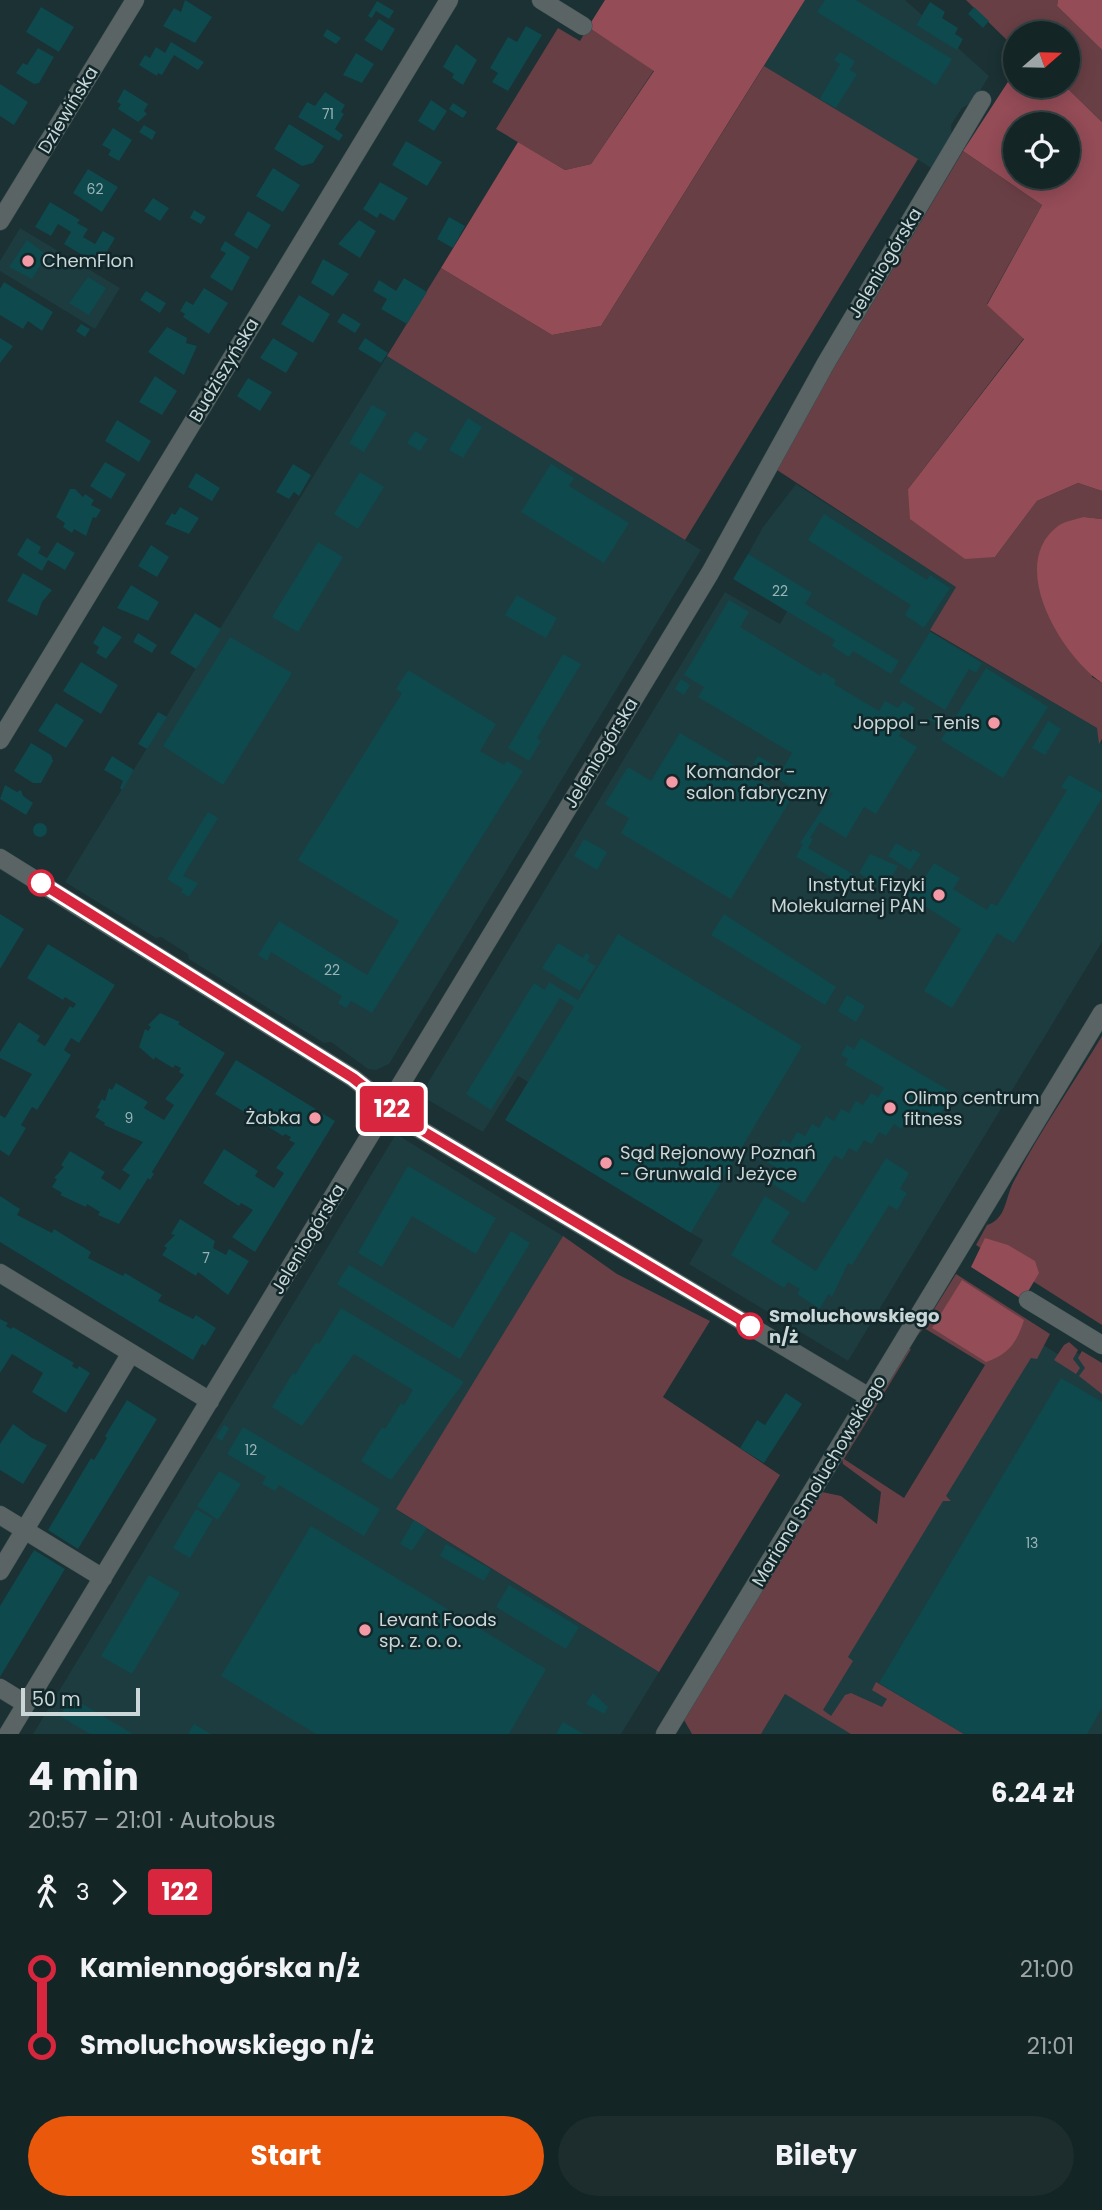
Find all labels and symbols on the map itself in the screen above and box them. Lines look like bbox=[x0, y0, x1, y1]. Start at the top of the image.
north arrow bbox=[1003, 21, 1080, 98]
street label: Dziewińska bbox=[32, 61, 104, 158]
house number: 71 bbox=[322, 104, 334, 124]
house number: 62 bbox=[87, 179, 103, 199]
street label: Jeleniogórska bbox=[842, 203, 927, 323]
place label: ChemFlon bbox=[42, 248, 134, 273]
marker: ChemFlon bbox=[20, 253, 36, 269]
street label: Budziszyńska bbox=[183, 313, 265, 427]
house number: 22 bbox=[772, 581, 788, 601]
street label: Jeleniogórska bbox=[558, 693, 643, 813]
place label: Joppol - Tenis bbox=[853, 710, 980, 735]
marker: Joppol - Tenis bbox=[986, 715, 1002, 731]
place label: Komandor - salon fabryczny bbox=[686, 759, 828, 805]
marker: Komandor - salon fabryczny bbox=[664, 774, 680, 790]
unlabelled marker bbox=[28, 870, 54, 896]
place label: Instytut Fizyki Molekularnej PAN bbox=[771, 872, 925, 918]
marker: Instytut Fizyki Molekularnej PAN bbox=[931, 887, 947, 903]
house number: 22 bbox=[324, 960, 340, 980]
place label: Olimp centrum fitness bbox=[904, 1085, 1039, 1131]
line badge: 122 bbox=[352, 1086, 432, 1132]
marker: Olimp centrum fitness bbox=[882, 1100, 898, 1116]
place label: Żabka bbox=[245, 1105, 301, 1130]
house number: 9 bbox=[125, 1108, 133, 1128]
marker: Żabka bbox=[307, 1110, 323, 1126]
place label: Sąd Rejonowy Poznań - Grunwald i Jeżyce bbox=[620, 1140, 816, 1186]
marker: Sąd Rejonowy Poznań - Grunwald i Jeżyce bbox=[598, 1155, 614, 1171]
street label: Jeleniogórska bbox=[265, 1179, 350, 1299]
house number: 7 bbox=[202, 1248, 210, 1268]
place label: Smoluchowskiego n/ż bbox=[769, 1303, 939, 1349]
marker: Smoluchowskiego n/ż bbox=[737, 1313, 763, 1339]
street label: Mariana Smoluchowskiego bbox=[745, 1370, 892, 1591]
house number: 12 bbox=[245, 1440, 257, 1460]
house number: 13 bbox=[1026, 1533, 1038, 1553]
place label: Levant Foods sp. z. o. o. bbox=[379, 1607, 497, 1653]
marker: Levant Foods sp. z. o. o. bbox=[357, 1622, 373, 1638]
scale bar bbox=[21, 1685, 140, 1717]

